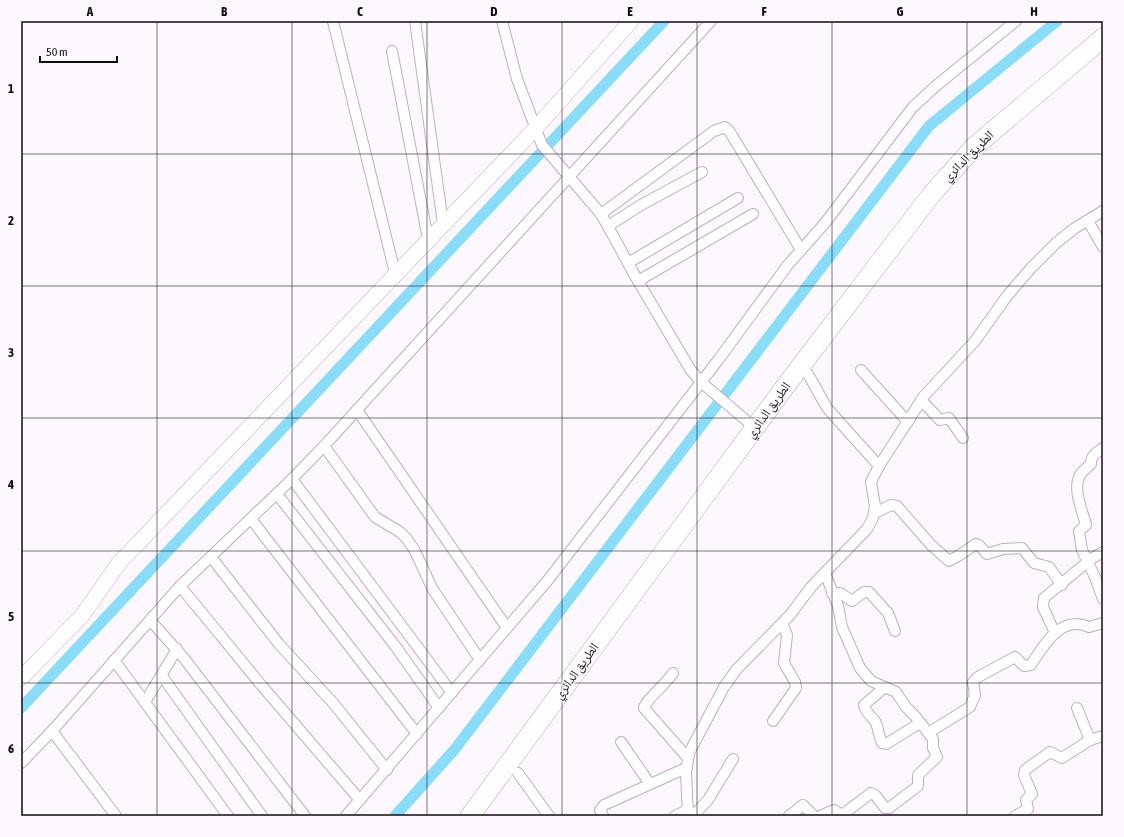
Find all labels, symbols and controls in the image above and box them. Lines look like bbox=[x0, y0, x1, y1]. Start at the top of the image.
text: A bbox=[86, 4, 94, 19]
text: B bbox=[221, 4, 228, 19]
text: C bbox=[357, 4, 363, 19]
text: D bbox=[490, 4, 498, 19]
text: E bbox=[627, 4, 633, 19]
text: F bbox=[761, 4, 767, 19]
text: G bbox=[897, 4, 904, 19]
text: H bbox=[1030, 4, 1038, 19]
scale bar bbox=[40, 38, 117, 64]
text: 50 m bbox=[46, 45, 68, 59]
text: 1 bbox=[8, 81, 14, 96]
street label: الطريق الدائري bbox=[939, 127, 999, 187]
text: 2 bbox=[8, 213, 14, 228]
text: 3 bbox=[8, 345, 14, 360]
street label: الطريق الدائري bbox=[743, 379, 796, 443]
text: 4 bbox=[7, 477, 14, 492]
text: 5 bbox=[8, 609, 14, 624]
street label: الطريق الدائري bbox=[551, 640, 604, 704]
text: 6 bbox=[8, 741, 14, 756]

